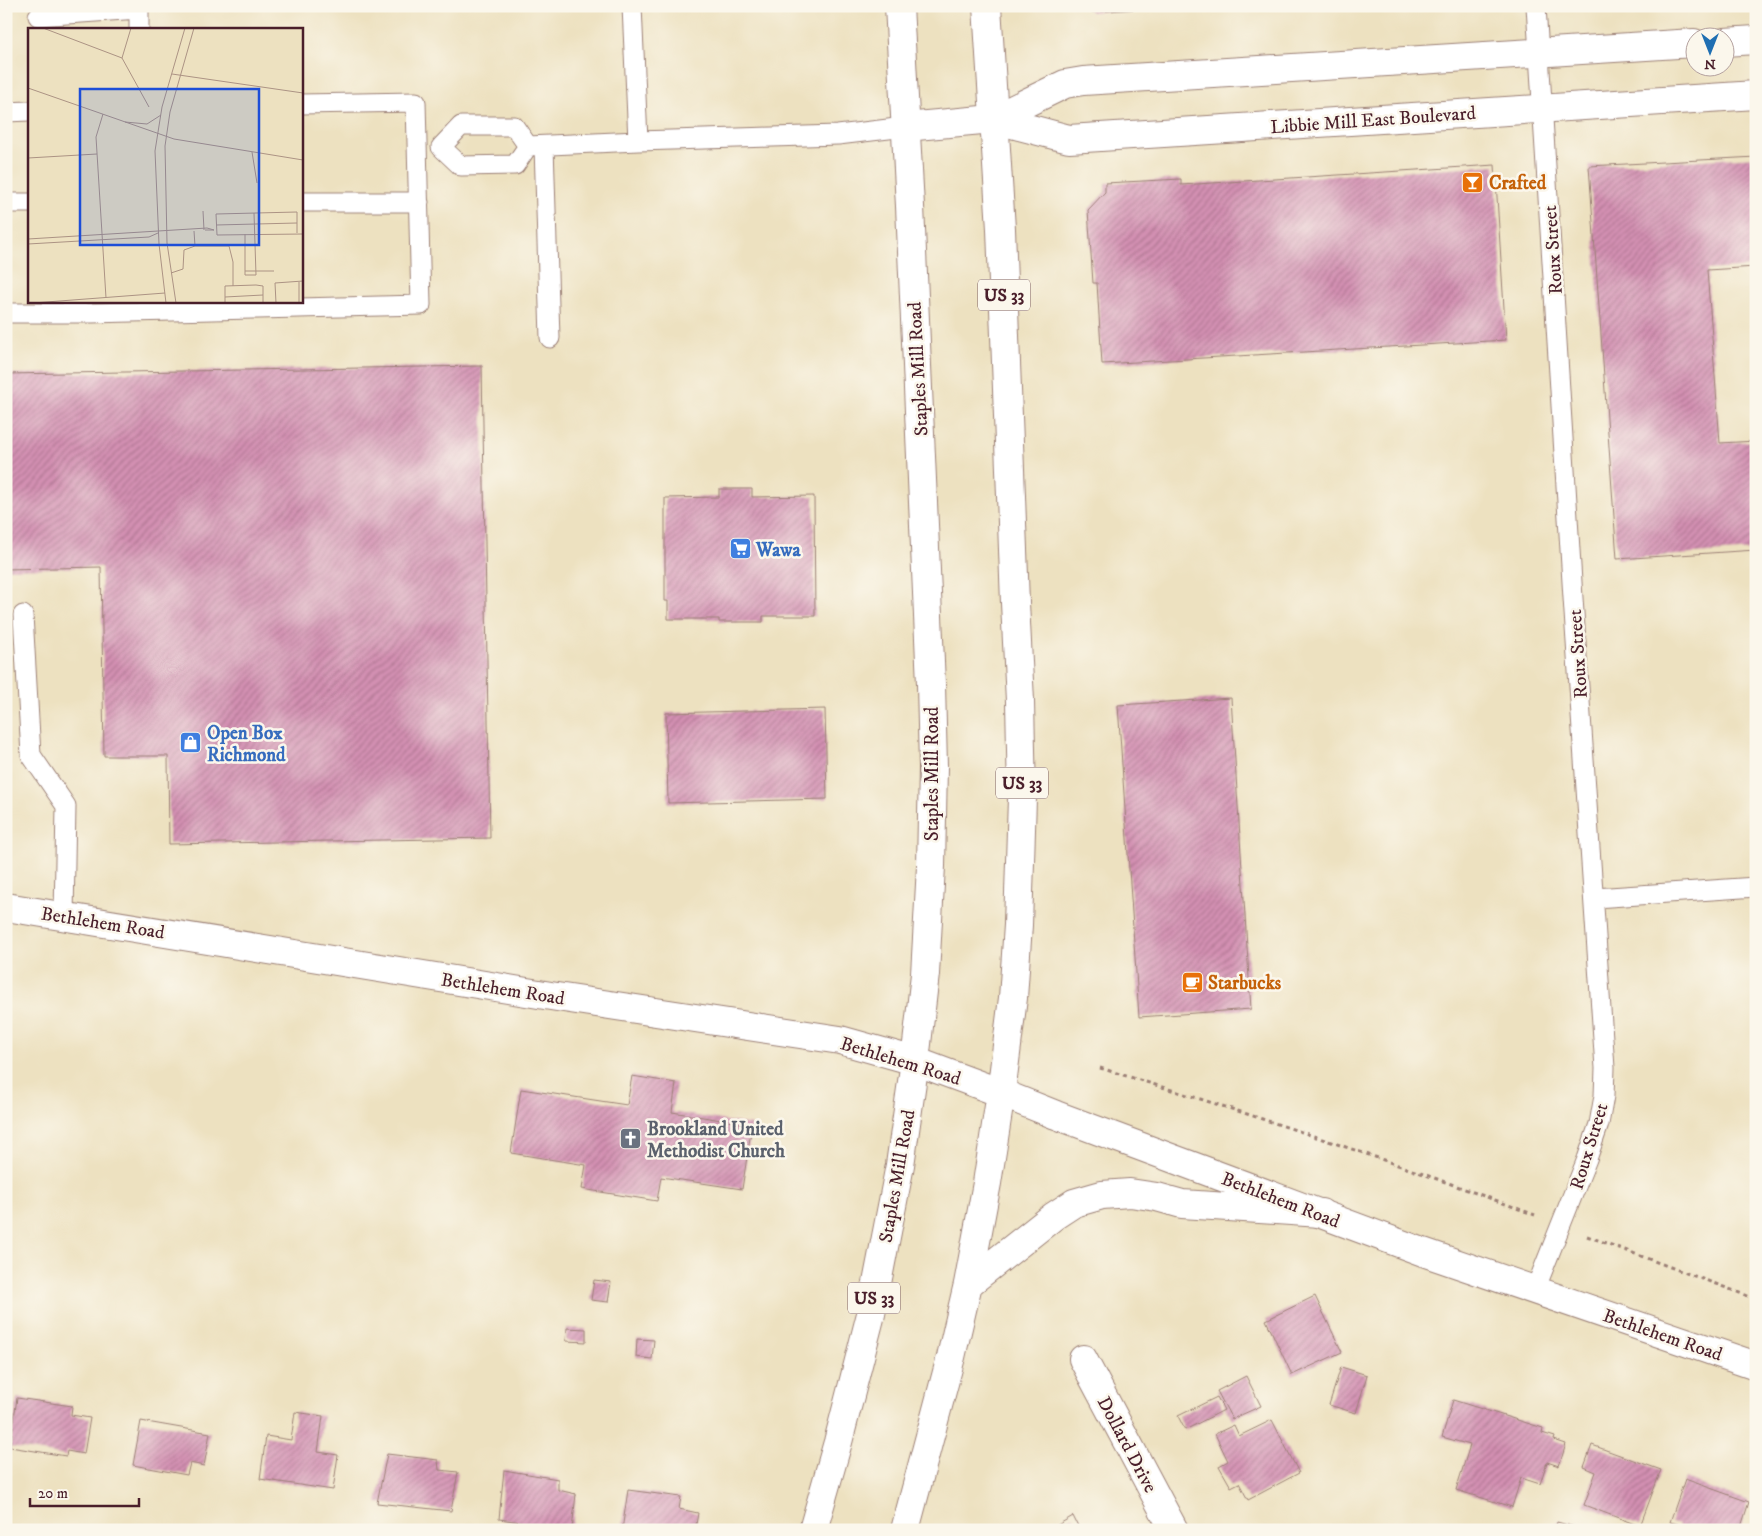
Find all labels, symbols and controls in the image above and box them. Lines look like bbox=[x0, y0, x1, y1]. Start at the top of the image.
inset map bbox=[28, 28, 302, 302]
north arrow bbox=[1684, 28, 1734, 78]
text: N bbox=[1704, 55, 1716, 73]
street label: Libbie Mill East Boulevard bbox=[1270, 102, 1477, 139]
bar icon: Crafted bbox=[1461, 170, 1485, 194]
place label: Crafted bbox=[1489, 172, 1547, 195]
street label: Roux Street bbox=[1539, 205, 1568, 295]
road number: US 33 bbox=[978, 280, 1030, 310]
street label: Staples Mill Road bbox=[903, 301, 934, 437]
supermarket icon: Wawa bbox=[728, 537, 752, 561]
place label: Wawa bbox=[755, 539, 801, 562]
street label: Roux Street bbox=[1564, 609, 1593, 699]
street label: Staples Mill Road bbox=[921, 706, 944, 841]
place label: Open Box Richmond bbox=[207, 722, 286, 767]
shop icon: Open Box Richmond bbox=[179, 731, 203, 755]
road number: US 33 bbox=[996, 768, 1048, 798]
street label: Bethlehem Road bbox=[39, 902, 167, 945]
street label: Bethlehem Road bbox=[439, 968, 567, 1011]
cafe icon: Starbucks bbox=[1180, 970, 1204, 994]
place label: Starbucks bbox=[1208, 972, 1282, 995]
street label: Bethlehem Road bbox=[837, 1032, 964, 1091]
street label: Roux Street bbox=[1565, 1100, 1613, 1193]
street label: Staples Mill Road bbox=[874, 1107, 921, 1245]
place label: Brookland United Methodist Church bbox=[647, 1118, 786, 1163]
church icon: Brookland United Methodist Church bbox=[619, 1127, 643, 1151]
street label: Bethlehem Road bbox=[1218, 1167, 1343, 1234]
road number: US 33 bbox=[848, 1282, 900, 1314]
street label: Bethlehem Road bbox=[1600, 1304, 1726, 1367]
street label: Dollard Drive bbox=[1092, 1393, 1162, 1497]
scale bar bbox=[30, 1476, 139, 1508]
text: 20 m bbox=[38, 1484, 68, 1503]

